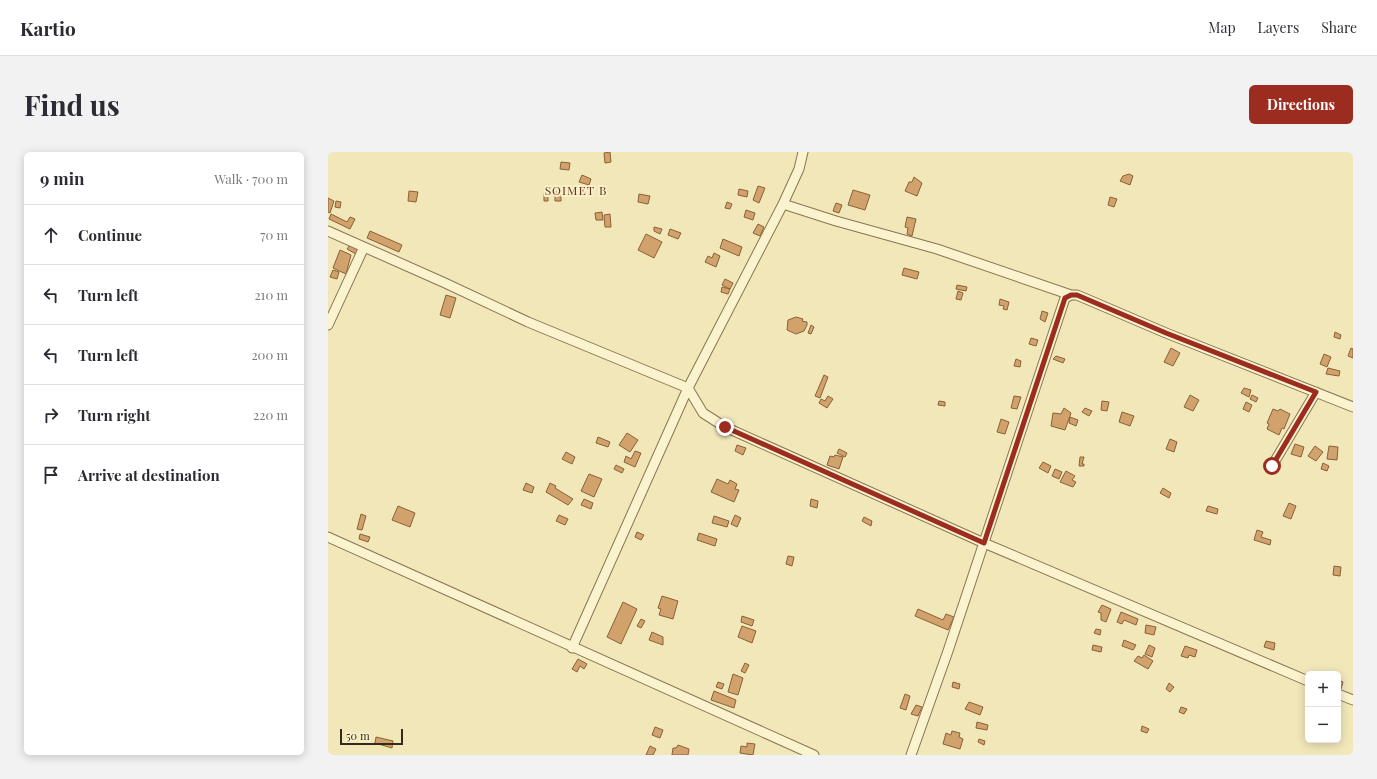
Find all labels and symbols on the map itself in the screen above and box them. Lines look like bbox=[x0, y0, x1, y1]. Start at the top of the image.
district label: SOIMET B bbox=[545, 182, 607, 198]
route end bbox=[716, 418, 734, 436]
route start bbox=[1263, 457, 1281, 475]
scale bar bbox=[340, 727, 403, 746]

